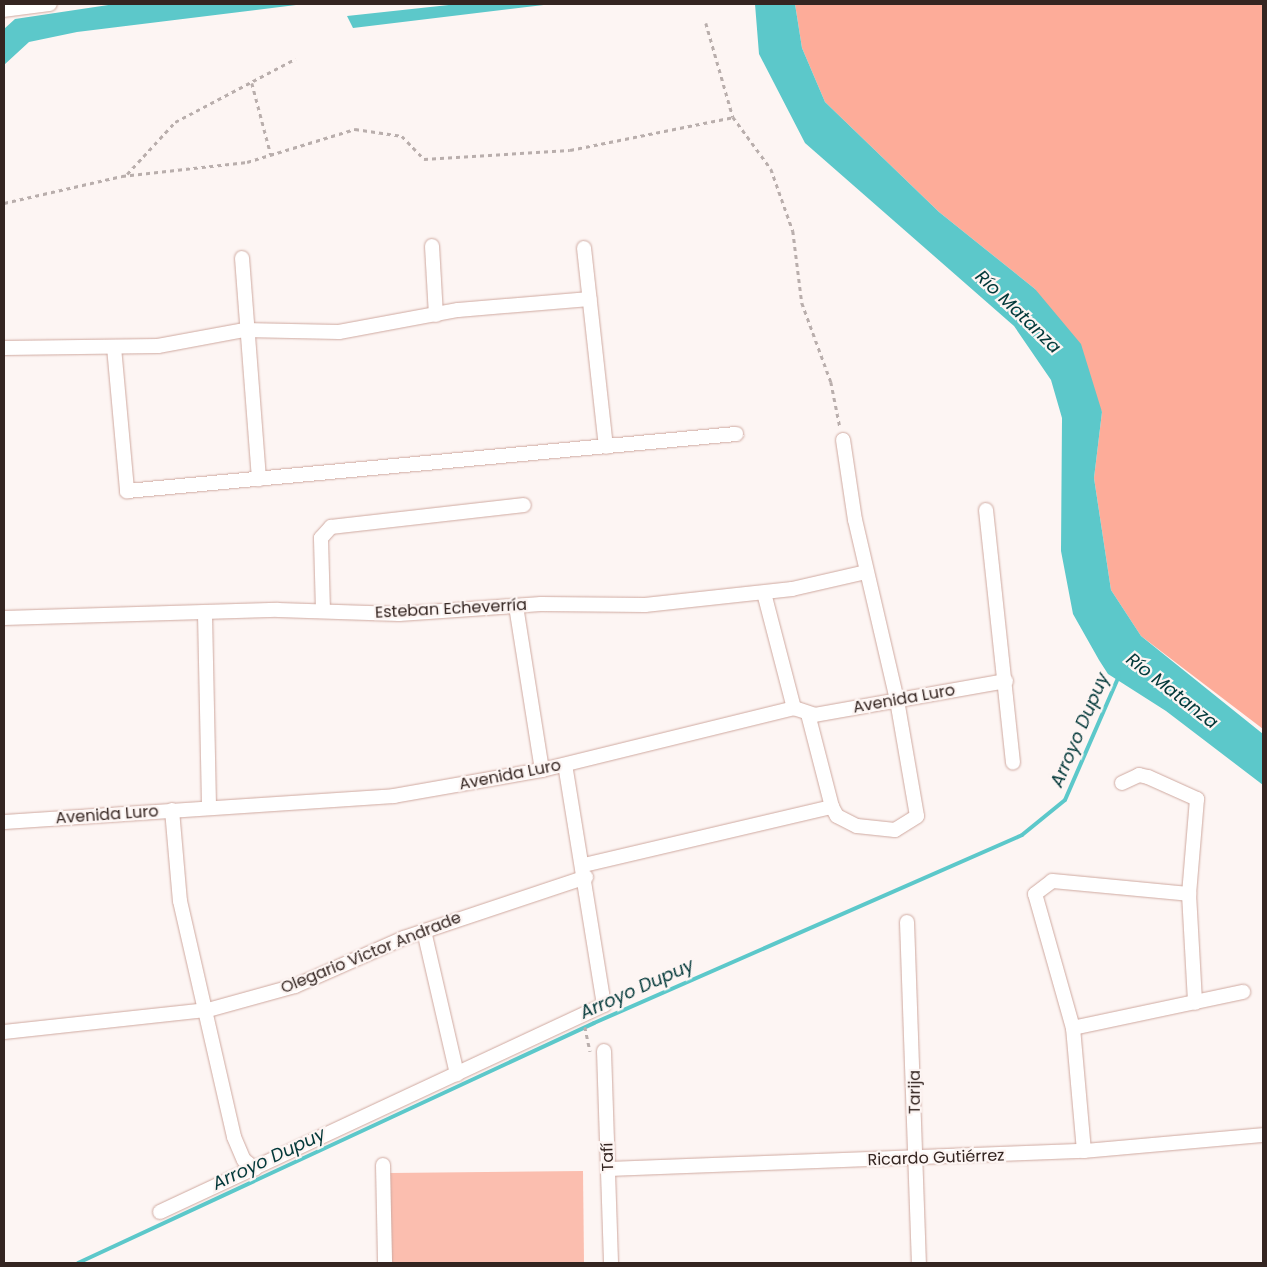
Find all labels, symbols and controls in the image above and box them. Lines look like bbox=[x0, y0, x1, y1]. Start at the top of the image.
water label: Río Matanza bbox=[971, 266, 1065, 358]
street label: Esteban Echeverría bbox=[375, 595, 527, 623]
water label: Río Matanza bbox=[1122, 648, 1222, 734]
water label: Arroyo Dupuy bbox=[1046, 670, 1114, 790]
street label: Avenida Luro bbox=[852, 681, 956, 717]
street label: Avenida Luro bbox=[458, 756, 562, 794]
street label: Avenida Luro bbox=[55, 802, 159, 828]
street label: Olegario Victor Andrade bbox=[278, 908, 464, 998]
water label: Arroyo Dupuy bbox=[577, 954, 697, 1024]
street label: Tarija bbox=[905, 1070, 925, 1114]
water label: Arroyo Dupuy bbox=[209, 1123, 329, 1195]
street label: Tafí bbox=[598, 1142, 618, 1172]
street label: Ricardo Gutiérrez bbox=[867, 1146, 1005, 1170]

